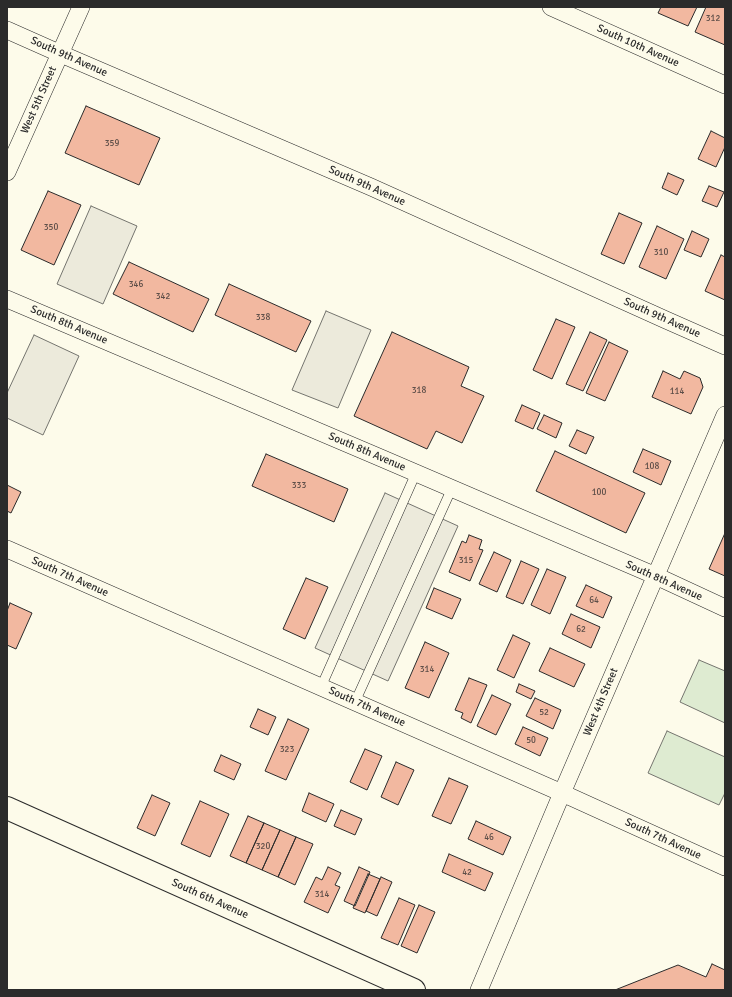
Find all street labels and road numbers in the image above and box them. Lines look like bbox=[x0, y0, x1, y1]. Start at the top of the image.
street label: South 10th Avenue bbox=[595, 22, 681, 70]
street label: South 9th Avenue bbox=[29, 34, 109, 80]
street label: West 5th Street bbox=[18, 64, 60, 136]
street label: South 9th Avenue bbox=[327, 163, 407, 209]
street label: South 9th Avenue bbox=[622, 295, 702, 341]
street label: South 8th Avenue bbox=[28, 303, 110, 347]
street label: South 8th Avenue bbox=[326, 430, 408, 474]
street label: South 7th Avenue bbox=[30, 554, 110, 600]
street label: South 8th Avenue bbox=[624, 558, 704, 604]
street label: West 4th Street bbox=[581, 666, 621, 738]
street label: South 7th Avenue bbox=[327, 684, 407, 730]
street label: South 7th Avenue bbox=[623, 816, 703, 862]
street label: South 6th Avenue bbox=[170, 876, 250, 922]

